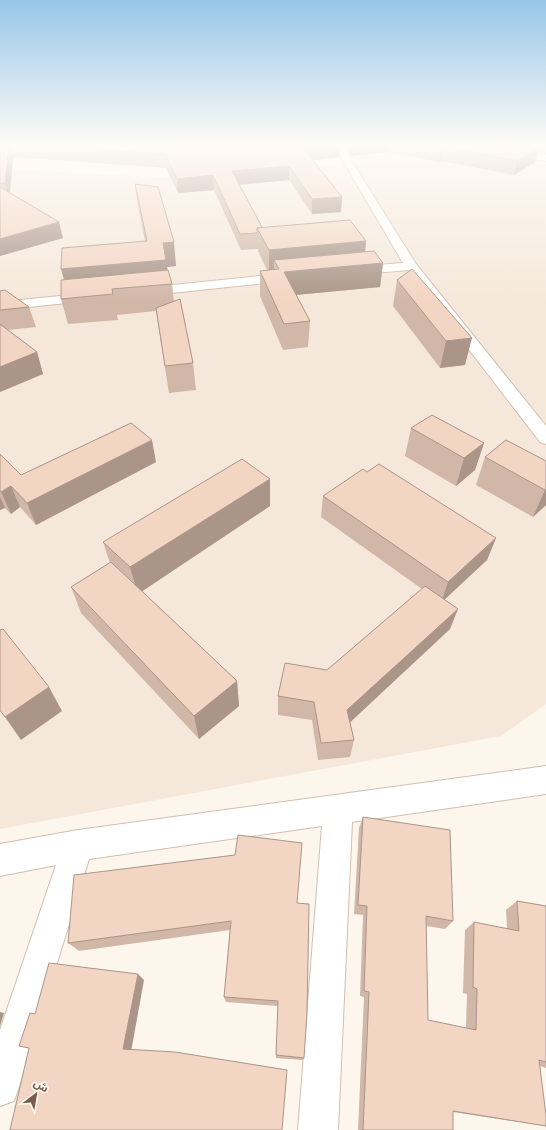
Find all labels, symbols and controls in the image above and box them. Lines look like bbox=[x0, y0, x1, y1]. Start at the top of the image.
north arrow bbox=[16, 1074, 56, 1114]
text: ش bbox=[31, 1076, 51, 1095]

